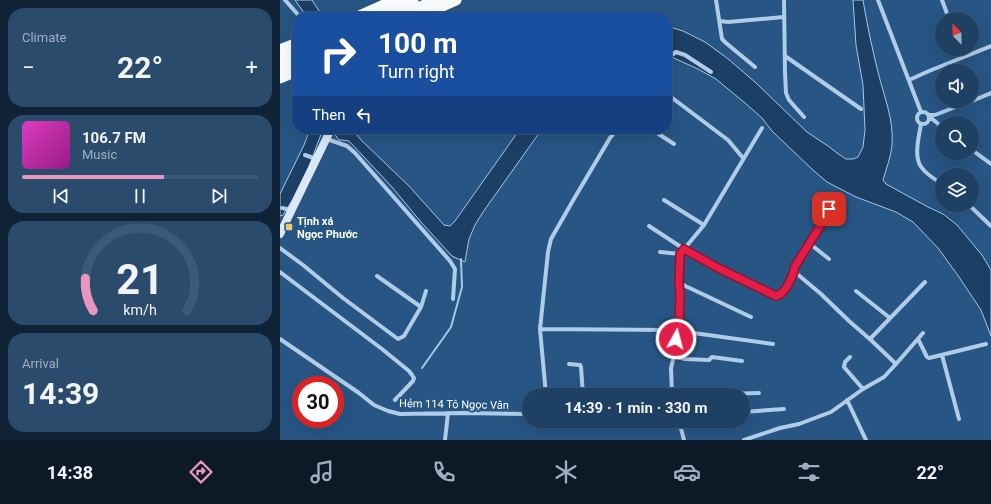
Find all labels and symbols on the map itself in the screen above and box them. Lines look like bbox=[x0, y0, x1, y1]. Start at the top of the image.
north arrow bbox=[935, 12, 979, 56]
pin bbox=[812, 192, 846, 226]
place label: Tịnh xá Ngọc Phước bbox=[297, 215, 358, 241]
marker: Tịnh xá Ngọc Phước bbox=[284, 222, 294, 232]
position arrow bbox=[655, 318, 697, 360]
speed limit sign: 30 bbox=[292, 376, 344, 428]
street label: Hẻm 114 Tô Ngọc Vân bbox=[399, 397, 509, 412]

